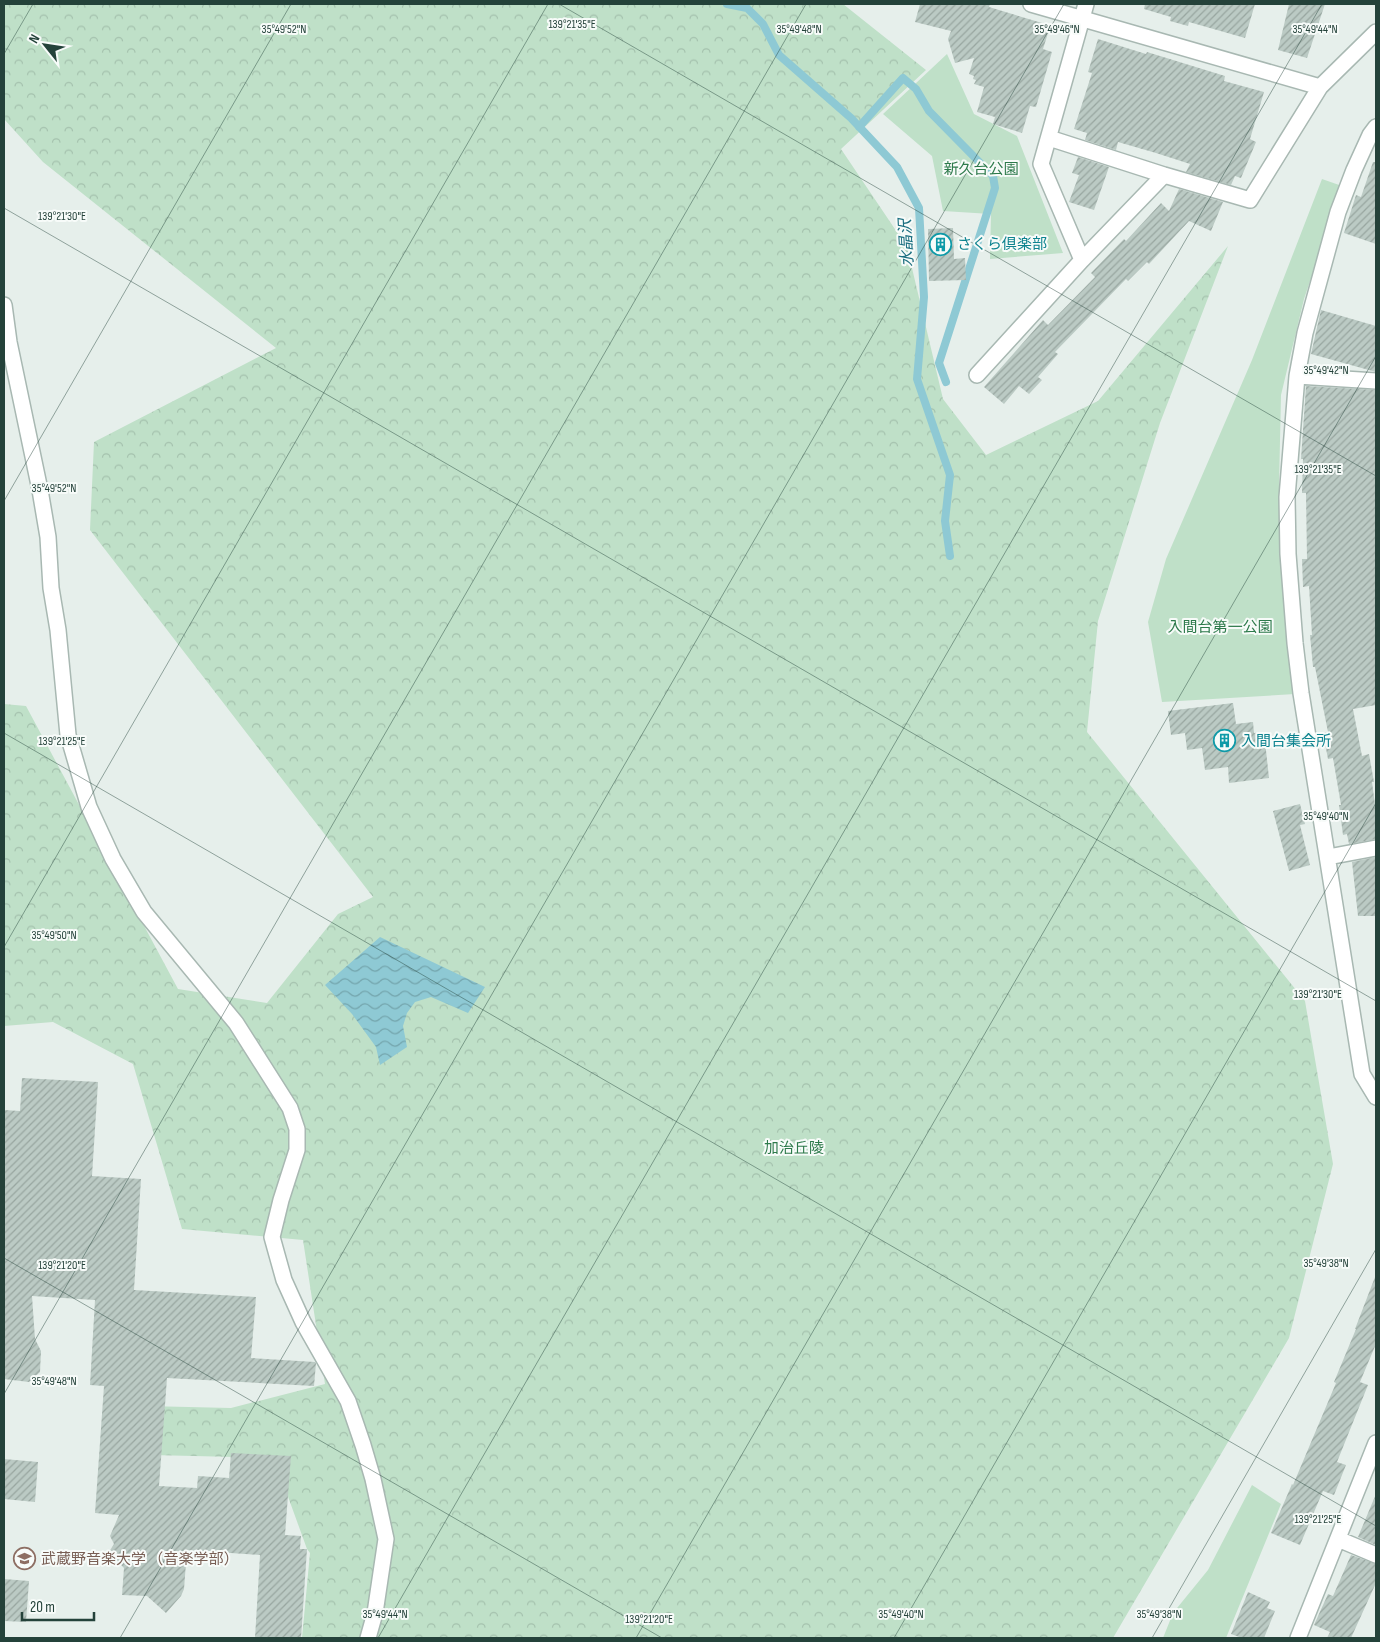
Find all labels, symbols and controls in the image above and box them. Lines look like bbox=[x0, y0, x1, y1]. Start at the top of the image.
text: 139°21'35"E bbox=[548, 17, 596, 32]
north arrow bbox=[20, 20, 70, 70]
text: 35°49'52"N bbox=[262, 22, 306, 37]
text: 35°49'48"N bbox=[776, 22, 822, 37]
text: 35°49'46"N bbox=[1034, 22, 1080, 37]
text: 35°49'44"N bbox=[1292, 22, 1338, 37]
text: N bbox=[25, 31, 43, 46]
park label: 新久台公園 bbox=[943, 160, 1019, 179]
text: 139°21'30"E bbox=[38, 209, 86, 224]
water label: 水晶沢 bbox=[896, 217, 918, 267]
building icon: さくら倶楽部 bbox=[929, 232, 953, 256]
place label: さくら倶楽部 bbox=[957, 235, 1047, 254]
text: 35°49'42"N bbox=[1303, 363, 1349, 378]
text: 139°21'35"E bbox=[1294, 462, 1342, 477]
text: 35°49'52"N bbox=[32, 481, 76, 496]
park label: 入間台第一公園 bbox=[1167, 618, 1273, 637]
building icon: 入間台集会所 bbox=[1213, 729, 1237, 753]
place label: 入間台集会所 bbox=[1241, 732, 1331, 751]
text: 139°21'25"E bbox=[38, 734, 86, 749]
text: 35°49'40"N bbox=[1303, 809, 1349, 824]
text: 35°49'50"N bbox=[31, 928, 77, 943]
text: 139°21'30"E bbox=[1294, 987, 1342, 1002]
park label: 加治丘陵 bbox=[764, 1139, 824, 1158]
text: 35°49'38"N bbox=[1303, 1256, 1349, 1271]
text: 139°21'20"E bbox=[38, 1258, 86, 1273]
text: 35°49'48"N bbox=[31, 1374, 77, 1389]
text: 139°21'25"E bbox=[1294, 1512, 1342, 1527]
school or university icon: 武蔵野音楽大学 （音楽学部） bbox=[13, 1547, 37, 1571]
place label: 武蔵野音楽大学 （音楽学部） bbox=[41, 1550, 238, 1569]
scale bar bbox=[22, 1590, 95, 1622]
text: 20 m bbox=[30, 1598, 55, 1617]
text: 35°49'44"N bbox=[362, 1607, 408, 1622]
text: 35°49'40"N bbox=[878, 1607, 924, 1622]
text: 35°49'38"N bbox=[1136, 1607, 1182, 1622]
text: 139°21'20"E bbox=[625, 1612, 673, 1627]

